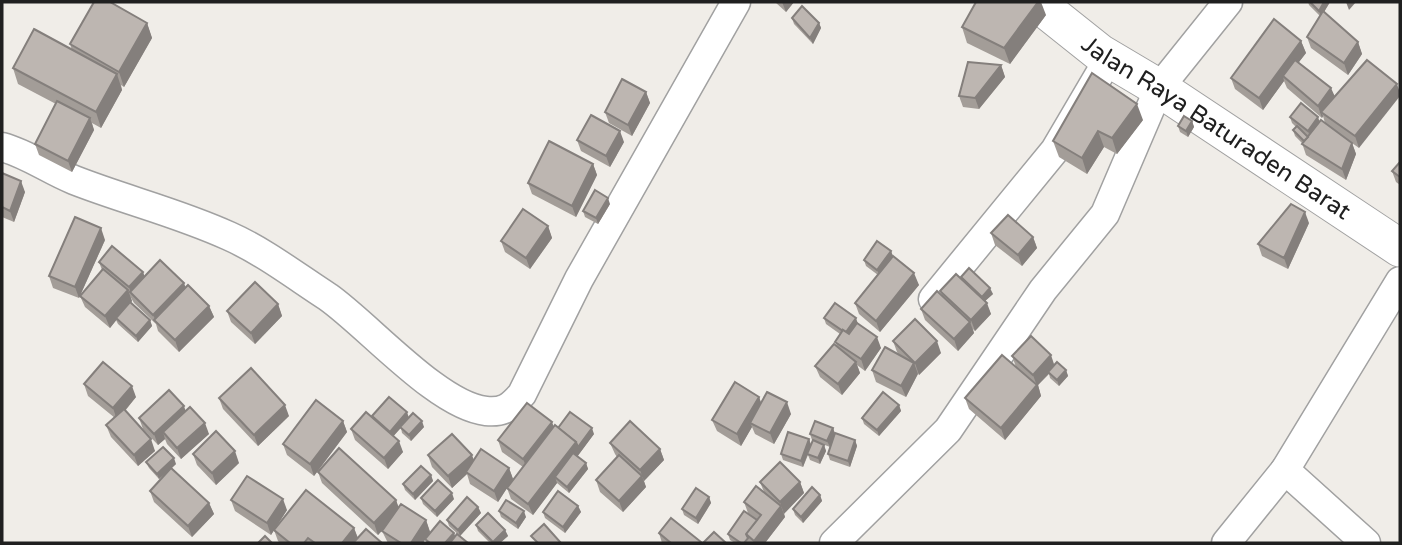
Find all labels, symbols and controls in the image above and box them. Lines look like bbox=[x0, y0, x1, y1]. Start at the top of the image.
street label: Jalan Raya Baturaden Barat bbox=[1075, 30, 1356, 226]

